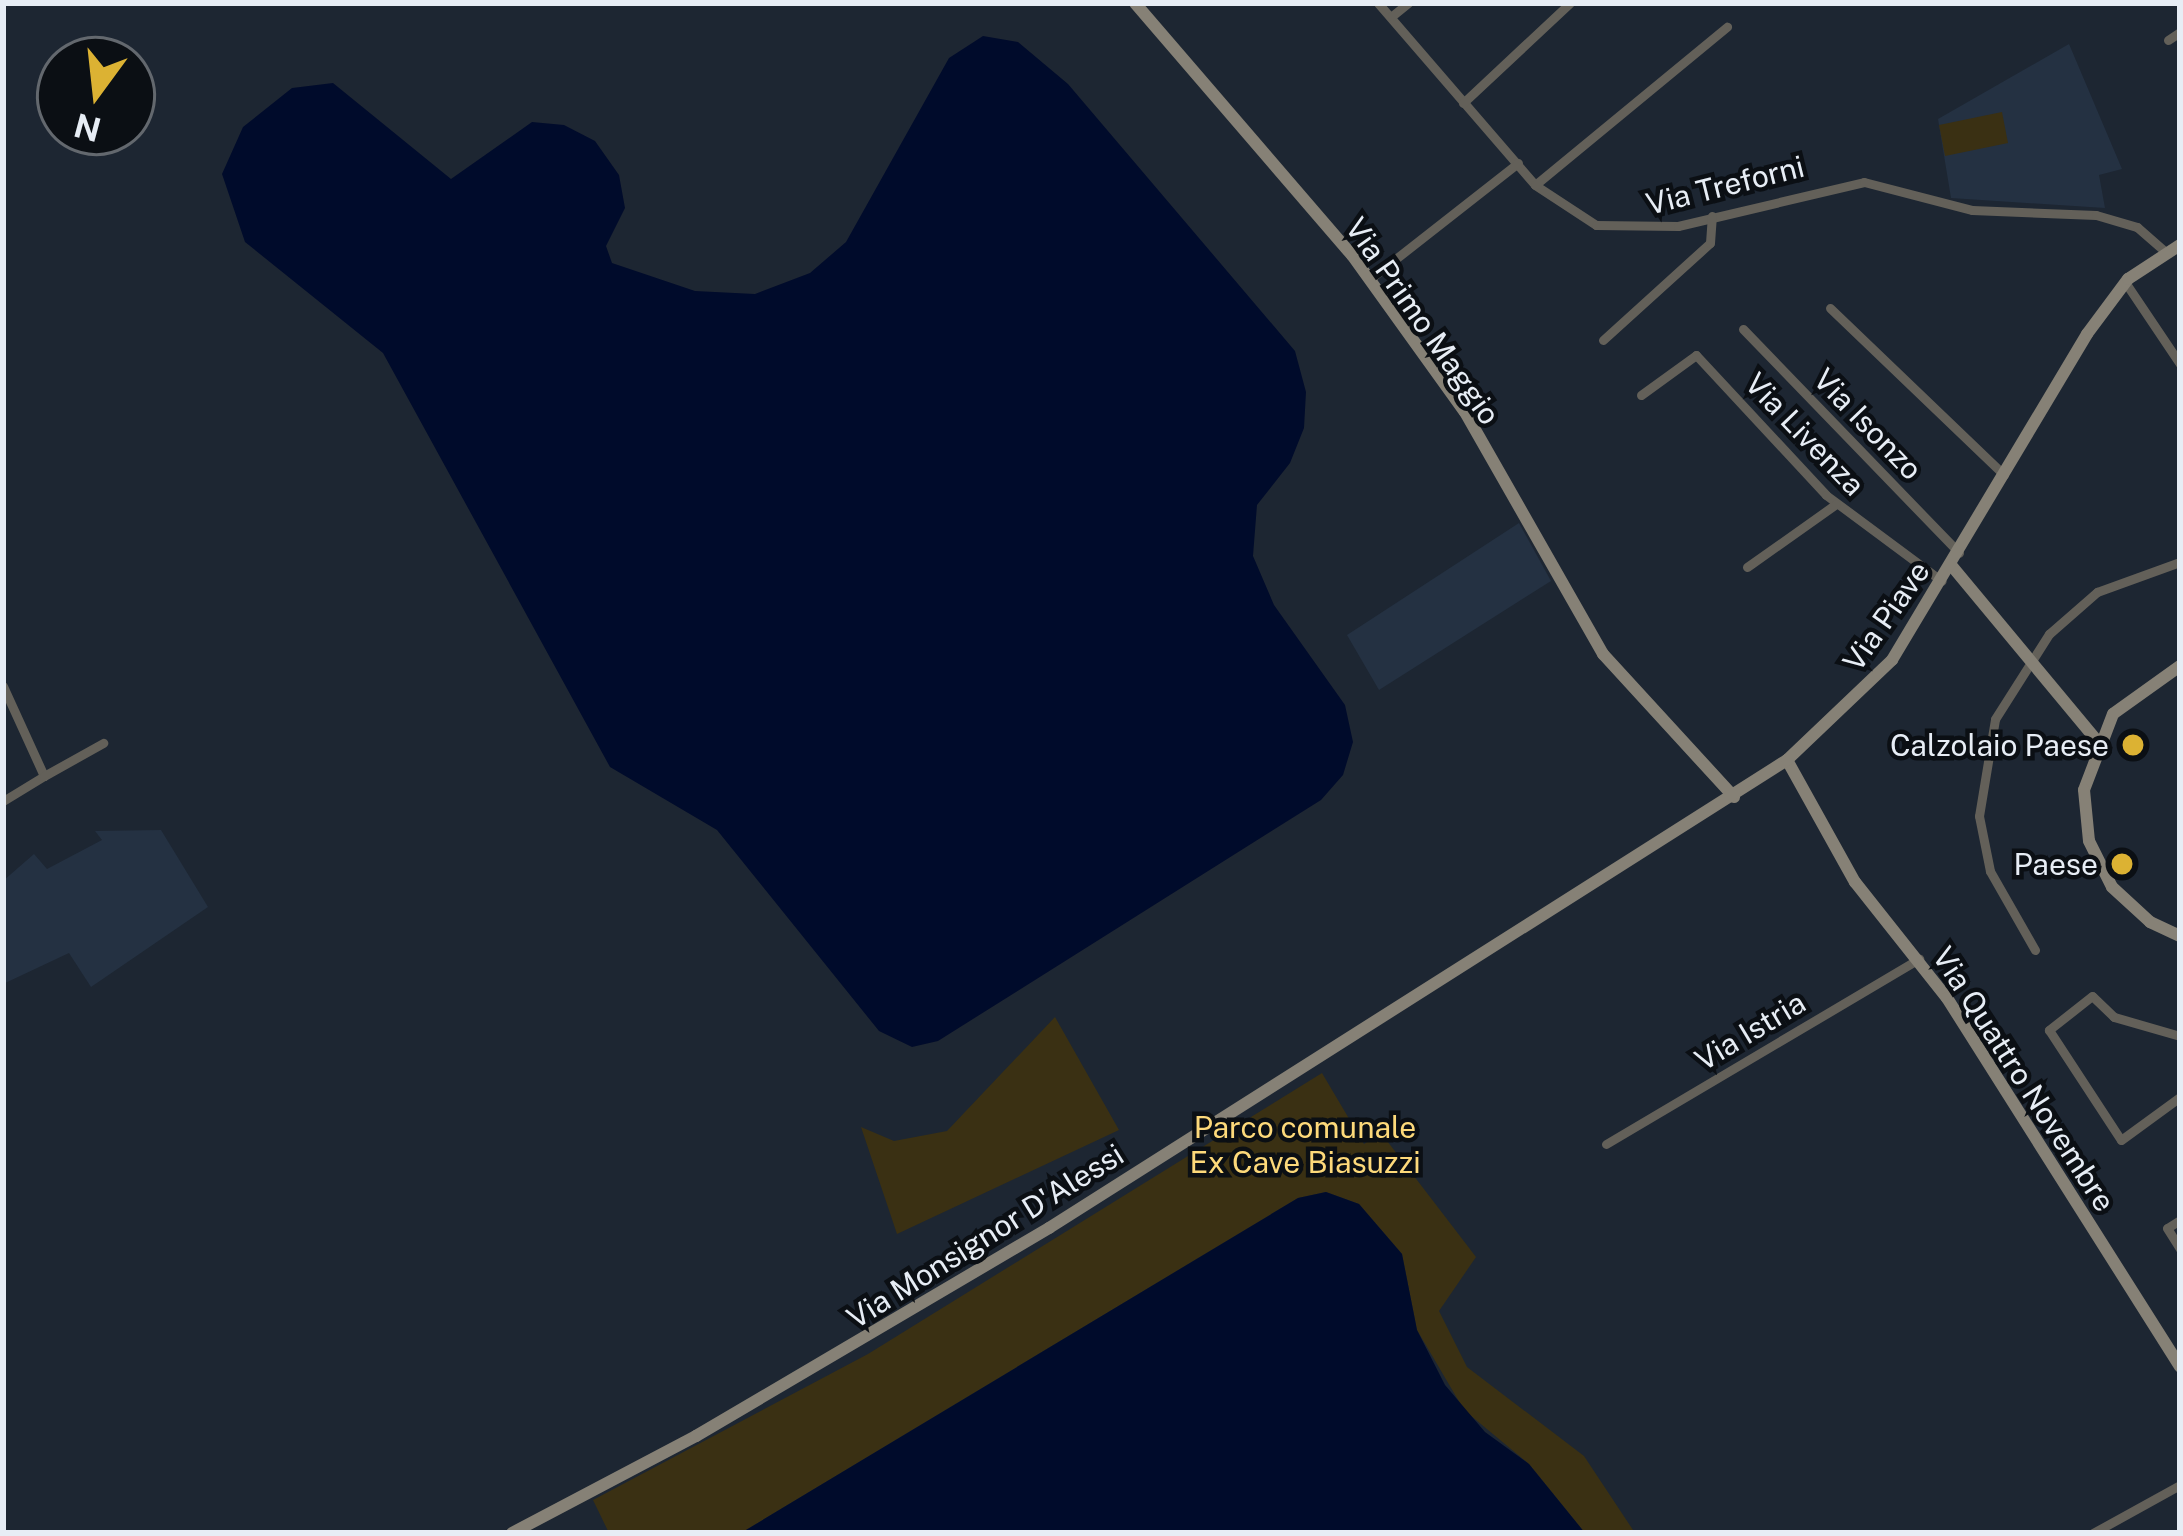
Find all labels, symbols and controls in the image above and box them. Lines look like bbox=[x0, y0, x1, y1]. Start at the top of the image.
north arrow bbox=[36, 36, 156, 156]
text: N bbox=[70, 106, 105, 150]
street label: Via Treforni bbox=[1642, 148, 1808, 222]
street label: Via Primo Maggio bbox=[1338, 211, 1508, 431]
street label: Via Isonzo bbox=[1806, 361, 1930, 487]
street label: Via Livenza bbox=[1738, 365, 1872, 503]
street label: Via Piave bbox=[1835, 554, 1937, 678]
place label: Calzolaio Paese bbox=[1890, 727, 2109, 763]
marker: Calzolaio Paese bbox=[2120, 732, 2146, 758]
place label: Paese bbox=[2014, 846, 2098, 882]
marker: Paese bbox=[2109, 851, 2135, 877]
street label: Via Quattro Novembre bbox=[1925, 940, 2123, 1218]
street label: Via Istria bbox=[1688, 984, 1812, 1078]
park label: Parco comunale Ex Cave Biasuzzi bbox=[1189, 1109, 1421, 1180]
street label: Via Monsignor D'Alessi bbox=[840, 1136, 1130, 1336]

